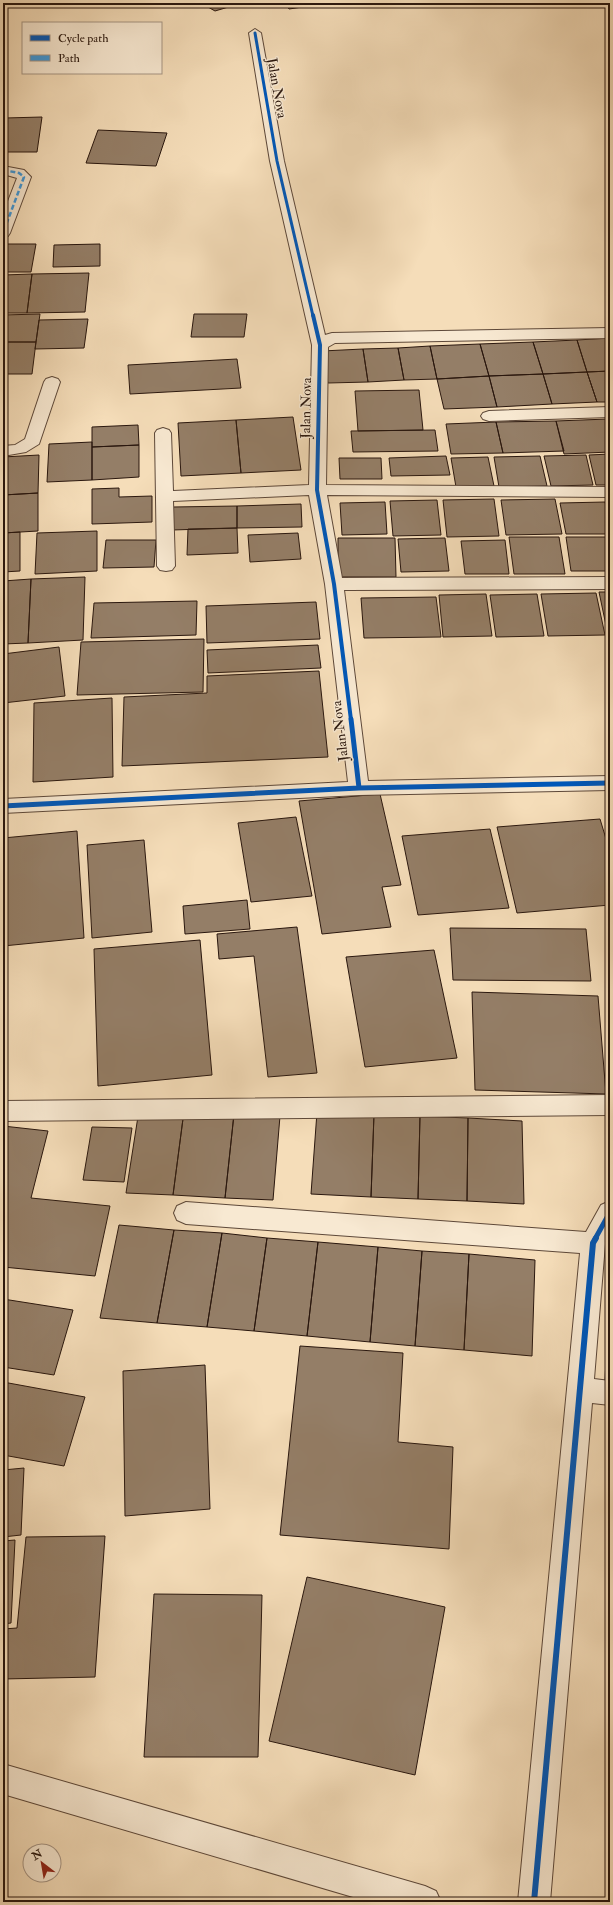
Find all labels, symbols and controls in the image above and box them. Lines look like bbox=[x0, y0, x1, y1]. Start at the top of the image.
legend bbox=[22, 22, 162, 74]
text: Cycle path bbox=[58, 31, 109, 46]
text: Path bbox=[58, 51, 81, 66]
street label: Jalan Nova bbox=[263, 55, 291, 120]
street label: Jalan Nova bbox=[297, 377, 315, 440]
street label: Jalan Nova bbox=[328, 699, 352, 763]
north arrow bbox=[22, 1843, 62, 1883]
text: N bbox=[29, 1846, 46, 1863]

